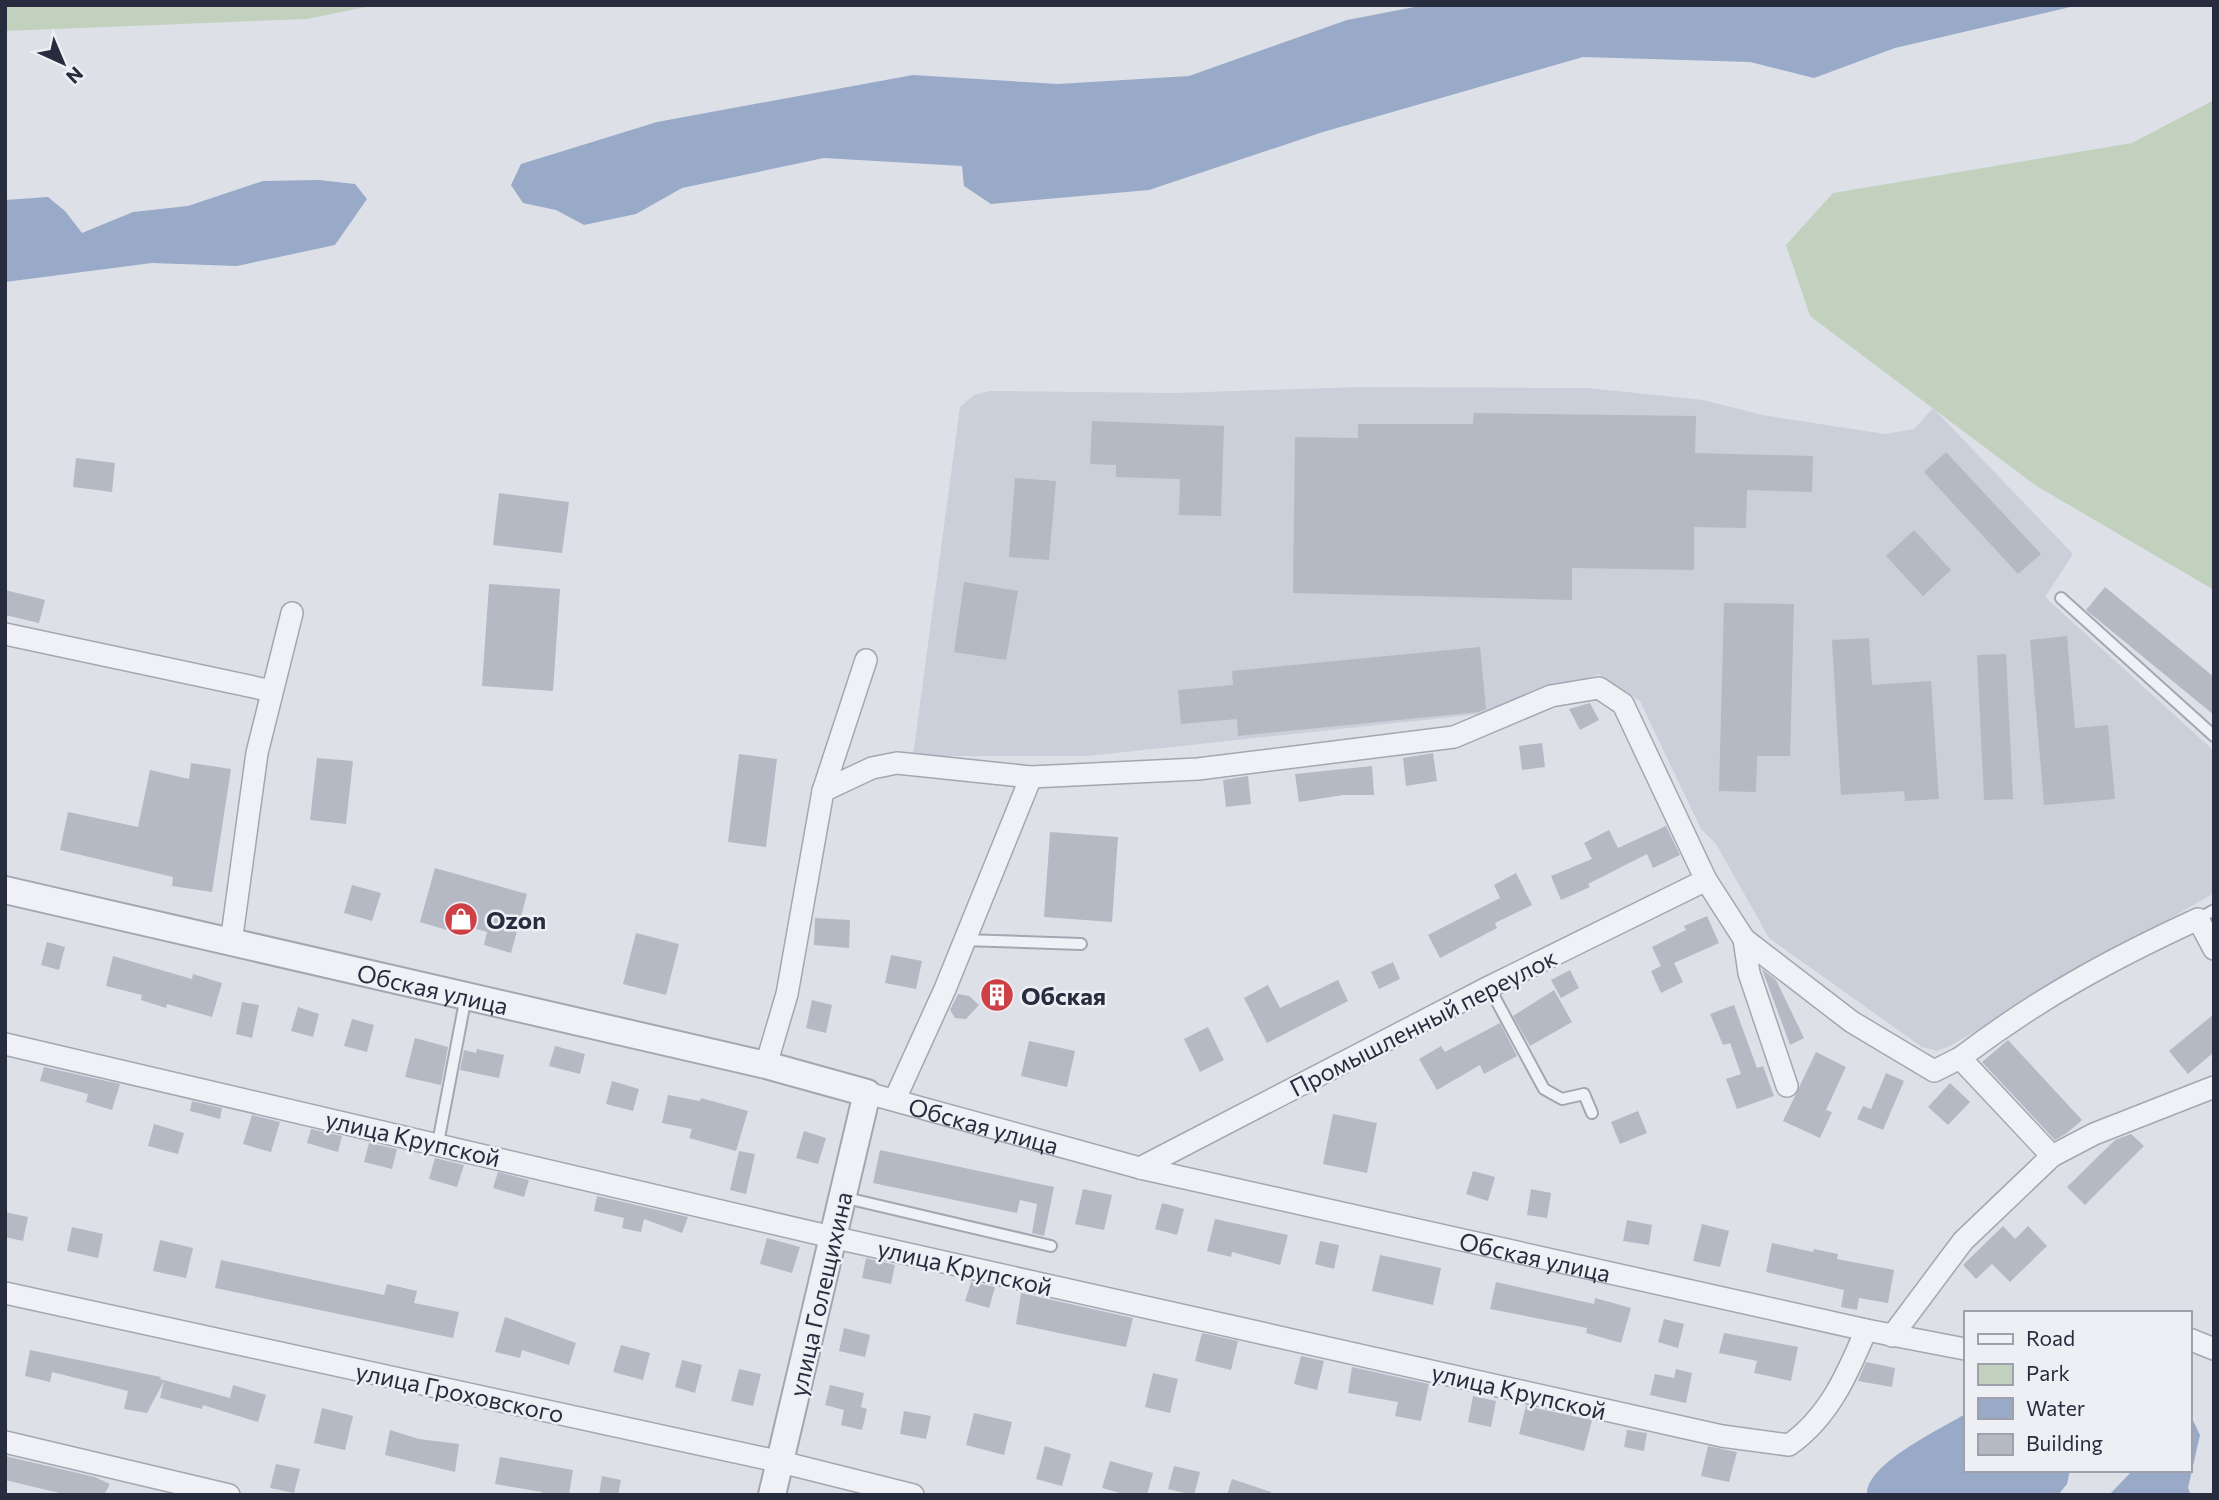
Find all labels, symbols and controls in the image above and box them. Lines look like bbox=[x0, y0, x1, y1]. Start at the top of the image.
north arrow bbox=[28, 28, 98, 98]
text: N bbox=[62, 62, 88, 89]
shop icon: Ozon bbox=[442, 900, 480, 938]
place label: Ozon bbox=[486, 905, 546, 934]
street label: Промышленный переулок bbox=[1285, 942, 1561, 1102]
street label: Обская улица bbox=[354, 957, 511, 1020]
building icon: Обская bbox=[978, 976, 1016, 1014]
place label: Обская bbox=[1021, 981, 1106, 1010]
street label: Обская улица bbox=[905, 1091, 1062, 1159]
street label: улица Крупской bbox=[323, 1104, 503, 1172]
street label: улица Голещихина bbox=[782, 1189, 858, 1399]
street label: Обская улица bbox=[1457, 1225, 1614, 1287]
street label: улица Крупской bbox=[875, 1233, 1055, 1301]
legend bbox=[1964, 1311, 2191, 1472]
text: Road bbox=[2026, 1325, 2075, 1350]
street label: улица Гроховского bbox=[353, 1356, 567, 1428]
street label: улица Крупской bbox=[1429, 1357, 1609, 1425]
text: Park bbox=[2026, 1360, 2070, 1385]
text: Water bbox=[2026, 1395, 2085, 1420]
text: Building bbox=[2026, 1430, 2103, 1455]

